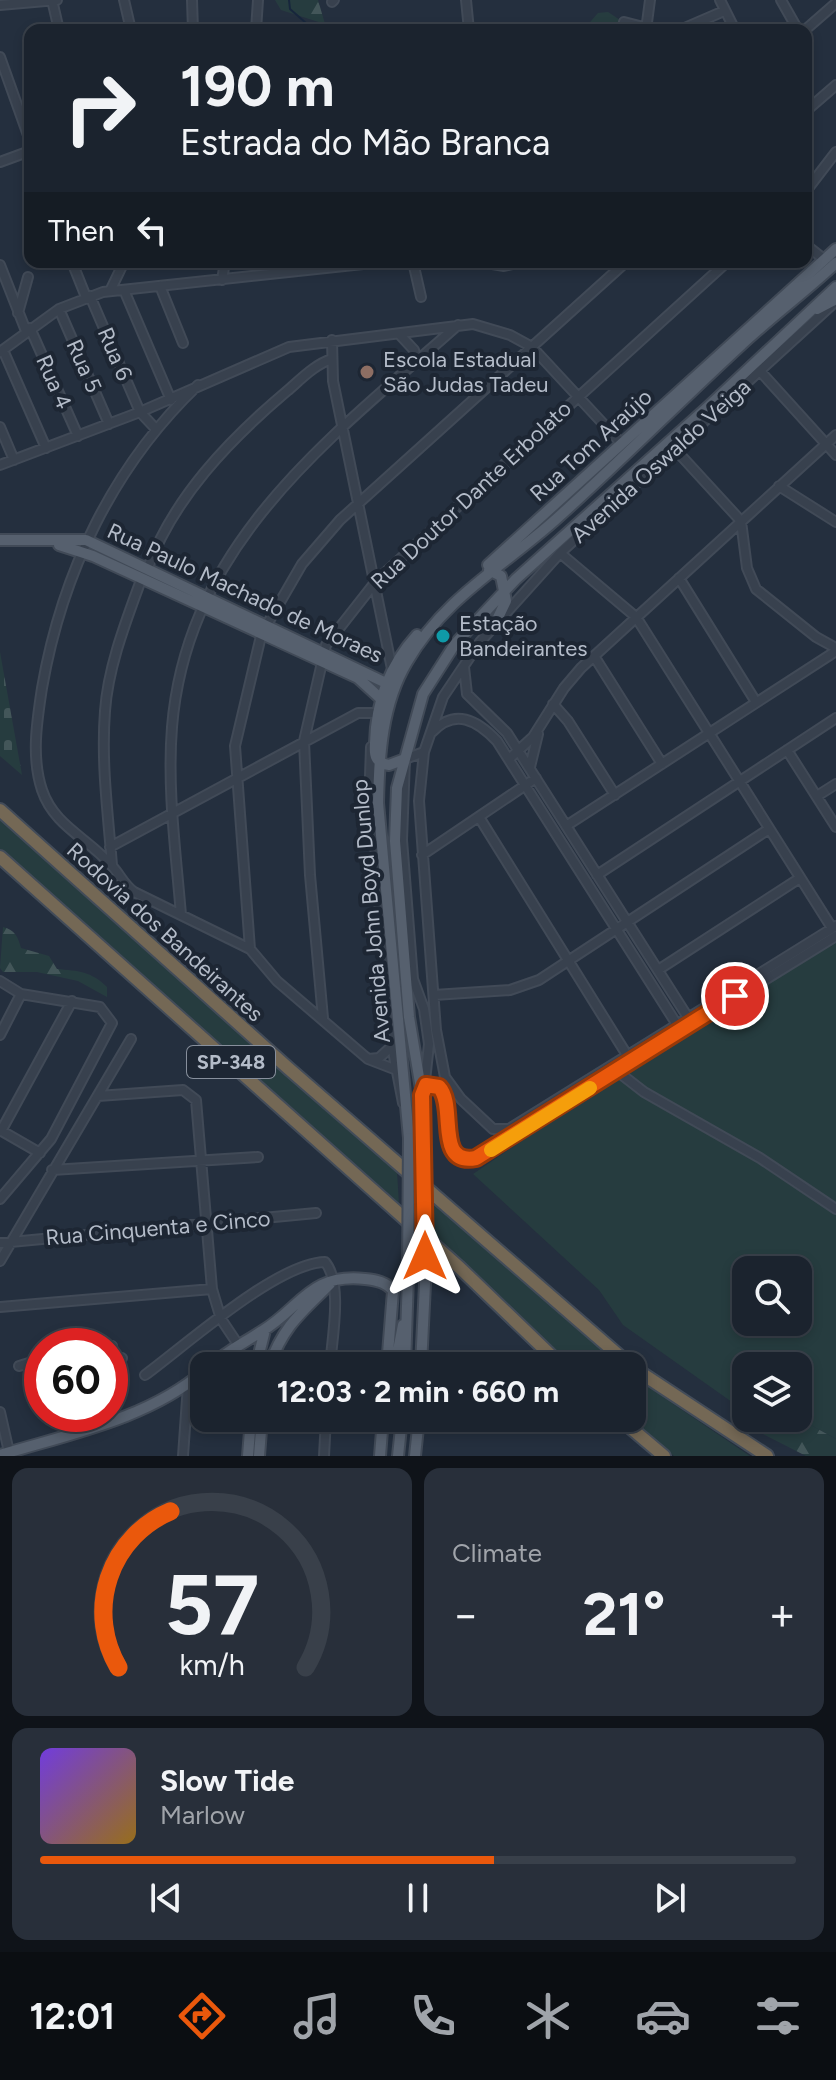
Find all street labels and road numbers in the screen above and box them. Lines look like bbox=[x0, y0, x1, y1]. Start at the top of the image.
street label: Rua 6 bbox=[92, 323, 138, 385]
street label: Rua 5 bbox=[60, 335, 108, 397]
street label: Rua 4 bbox=[30, 351, 78, 413]
street label: Avenida Oswaldo Veiga bbox=[566, 373, 756, 549]
street label: Rua Tom Araújo bbox=[524, 383, 658, 507]
street label: Rua Doutor Dante Erbolato bbox=[365, 395, 577, 595]
street label: Rua Paulo Machado de Moraes bbox=[103, 517, 387, 669]
street label: Avenida John Boyd Dunlop bbox=[346, 778, 396, 1044]
street label: Rodovia dos Bandeirantes bbox=[61, 837, 269, 1027]
road number: SP-348 bbox=[187, 1046, 275, 1078]
street label: Rua Cinquenta e Cinco bbox=[45, 1205, 271, 1251]

